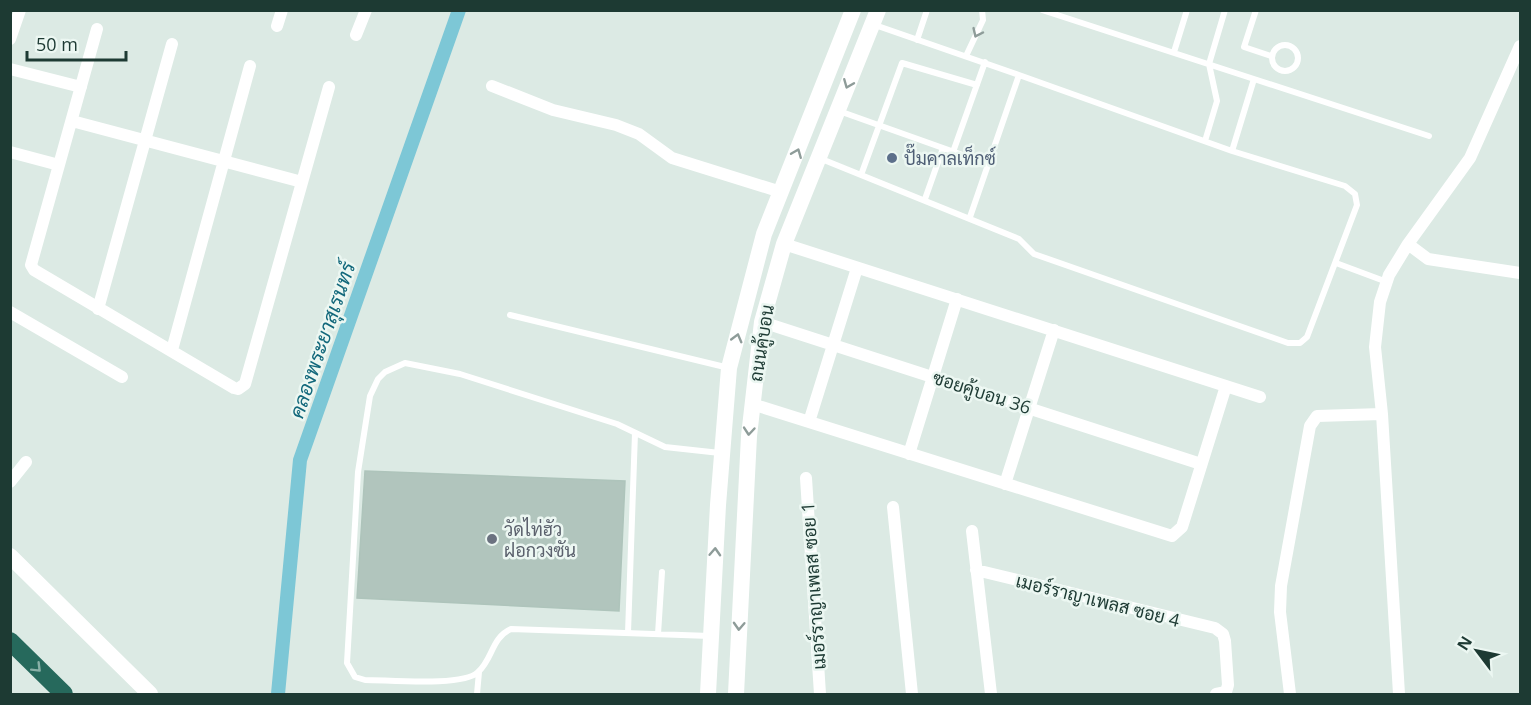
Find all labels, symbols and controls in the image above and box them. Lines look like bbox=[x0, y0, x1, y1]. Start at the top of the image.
scale bar bbox=[27, 24, 126, 62]
one-way arrow bbox=[972, 27, 984, 38]
text: 50 m bbox=[36, 32, 78, 56]
one-way arrow bbox=[843, 78, 855, 89]
place label: ปั๊มคาลเท็กซ์ bbox=[904, 143, 996, 170]
one-way arrow bbox=[790, 148, 802, 159]
marker: ปั๊มคาลเท็กซ์ bbox=[885, 151, 899, 165]
water label: คลองพระยาสุเรนทร์ bbox=[283, 255, 363, 422]
street label: ถนนคู้บอน bbox=[743, 303, 781, 384]
one-way arrow bbox=[730, 333, 743, 343]
street label: ซอยคู้บอน 36 bbox=[929, 365, 1034, 421]
one-way arrow bbox=[743, 427, 756, 436]
street label: เมอร์ราญาเพลส ซอย 1 bbox=[795, 501, 831, 671]
place label: วัดไท่ฮัว ฝอกวงซัน bbox=[504, 517, 576, 562]
marker: วัดไท่ฮัว ฝอกวงซัน bbox=[485, 532, 499, 546]
one-way arrow bbox=[709, 548, 722, 557]
street label: เมอร์ราญาเพลส ซอย 4 bbox=[1014, 568, 1182, 632]
one-way arrow bbox=[733, 621, 746, 630]
north arrow bbox=[1447, 621, 1507, 681]
text: N bbox=[1452, 632, 1477, 654]
one-way arrow bbox=[31, 661, 41, 672]

